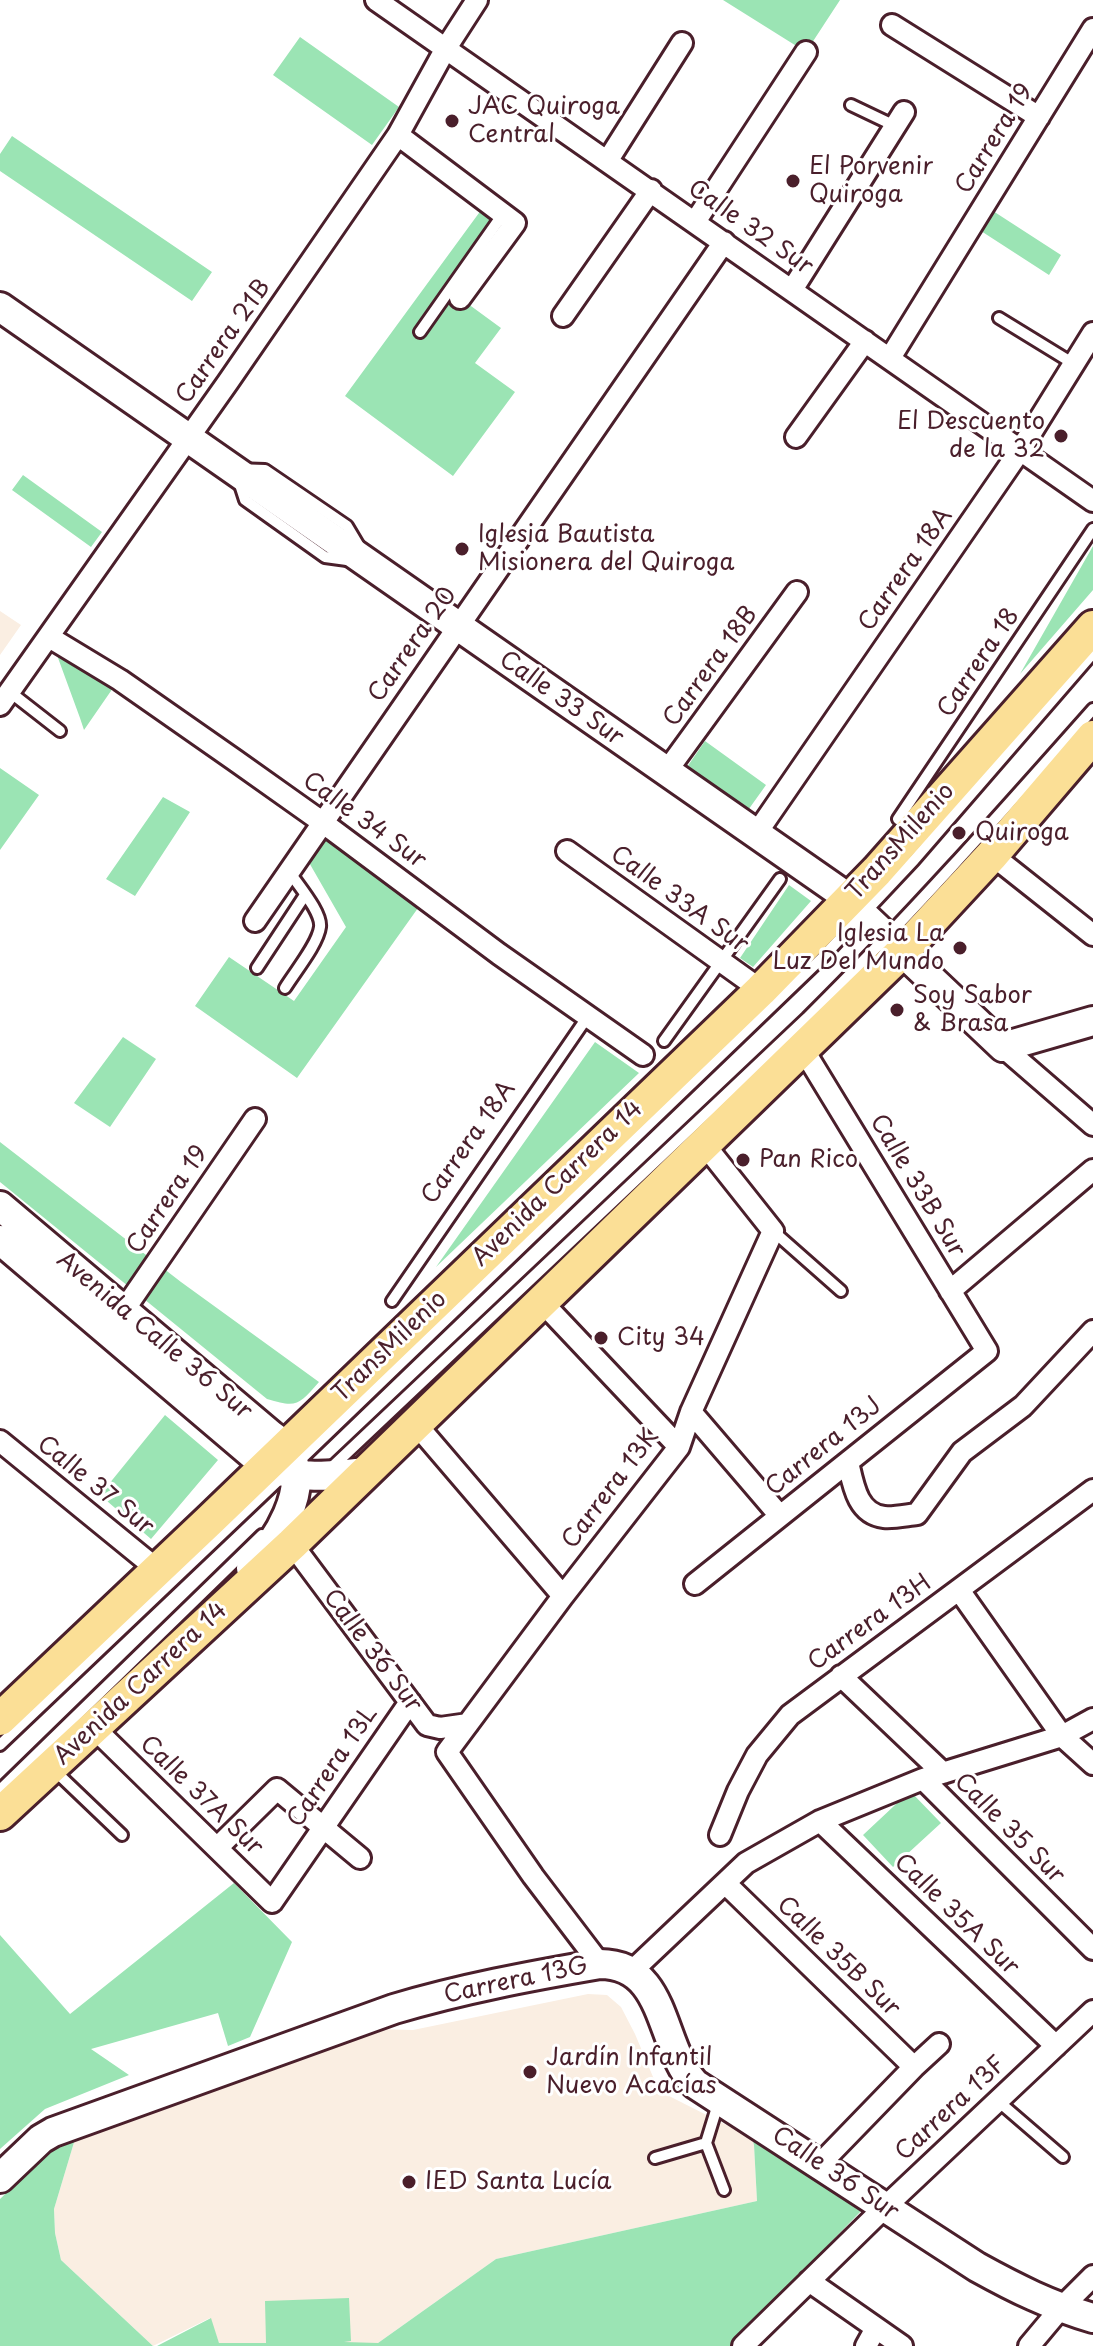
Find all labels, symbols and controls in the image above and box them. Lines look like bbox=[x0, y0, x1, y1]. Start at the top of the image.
street label: Carrera 19 bbox=[950, 79, 1040, 199]
place label: JAC Quiroga Central bbox=[468, 93, 620, 149]
marker: JAC Quiroga Central bbox=[443, 112, 461, 130]
place label: El Porvenir Quiroga bbox=[809, 153, 933, 209]
marker: El Porvenir Quiroga bbox=[784, 172, 802, 190]
street label: Calle 32 Sur bbox=[682, 174, 818, 282]
street label: Carrera 21B bbox=[171, 274, 277, 410]
place label: El Descuento de la 32 bbox=[897, 408, 1045, 464]
marker: El Descuento de la 32 bbox=[1052, 427, 1070, 445]
street label: Carrera 18A bbox=[853, 503, 959, 637]
place label: Iglesia Bautista Misionera del Quiroga bbox=[478, 521, 734, 577]
marker: Iglesia Bautista Misionera del Quiroga bbox=[453, 540, 471, 558]
street label: Carrera 20 bbox=[363, 582, 463, 708]
street label: Carrera 18B bbox=[658, 601, 764, 733]
street label: Carrera 18 bbox=[932, 603, 1026, 723]
street label: Calle 33 Sur bbox=[493, 646, 629, 752]
street label: Calle 34 Sur bbox=[297, 767, 431, 875]
street label: TransMilenio bbox=[841, 778, 961, 906]
place label: Quiroga bbox=[975, 819, 1069, 847]
marker: Quiroga bbox=[950, 824, 968, 842]
street label: Calle 33A Sur bbox=[604, 840, 754, 960]
place label: Iglesia La Luz Del Mundo bbox=[772, 920, 944, 976]
marker: Iglesia La Luz Del Mundo bbox=[951, 939, 969, 957]
place label: Soy Sabor & Brasa bbox=[913, 982, 1032, 1038]
marker: Soy Sabor & Brasa bbox=[888, 1001, 906, 1019]
street label: Carrera 18A bbox=[416, 1076, 522, 1210]
street label: Avenida Carrera 14 bbox=[467, 1095, 649, 1273]
street label: Calle 33B Sur bbox=[863, 1110, 971, 1262]
street label: Carrera 19 bbox=[121, 1140, 215, 1260]
place label: Pan Rico bbox=[759, 1146, 858, 1174]
marker: Pan Rico bbox=[734, 1151, 752, 1169]
street label: Avenida Calle 36 Sur bbox=[51, 1246, 257, 1426]
street label: TransMilenio bbox=[327, 1285, 453, 1409]
place label: City 34 bbox=[617, 1324, 705, 1352]
marker: City 34 bbox=[592, 1329, 610, 1347]
street label: Carrera 13J bbox=[760, 1392, 888, 1502]
street label: Carrera 13K bbox=[557, 1423, 665, 1555]
street label: Calle 37 Sur bbox=[31, 1430, 159, 1542]
street label: Carrera 13H bbox=[803, 1569, 937, 1677]
street label: Calle 36 Sur bbox=[316, 1584, 428, 1718]
street label: Avenida Carrera 14 bbox=[49, 1596, 233, 1772]
street label: Carrera 13L bbox=[282, 1701, 384, 1833]
street label: Calle 37A Sur bbox=[133, 1730, 269, 1862]
street label: Calle 35 Sur bbox=[948, 1768, 1070, 1890]
street label: Calle 35A Sur bbox=[888, 1848, 1024, 1982]
street label: Calle 35B Sur bbox=[770, 1891, 906, 2023]
street label: Carrera 13G bbox=[441, 1952, 591, 2010]
place label: Jardín Infantil Nuevo Acacías bbox=[546, 2044, 717, 2100]
street label: Carrera 13F bbox=[890, 2051, 1012, 2167]
marker: Jardín Infantil Nuevo Acacías bbox=[521, 2063, 539, 2081]
street label: Calle 36 Sur bbox=[766, 2121, 904, 2227]
place label: IED Santa Lucía bbox=[425, 2168, 612, 2196]
marker: IED Santa Lucía bbox=[400, 2173, 418, 2191]

